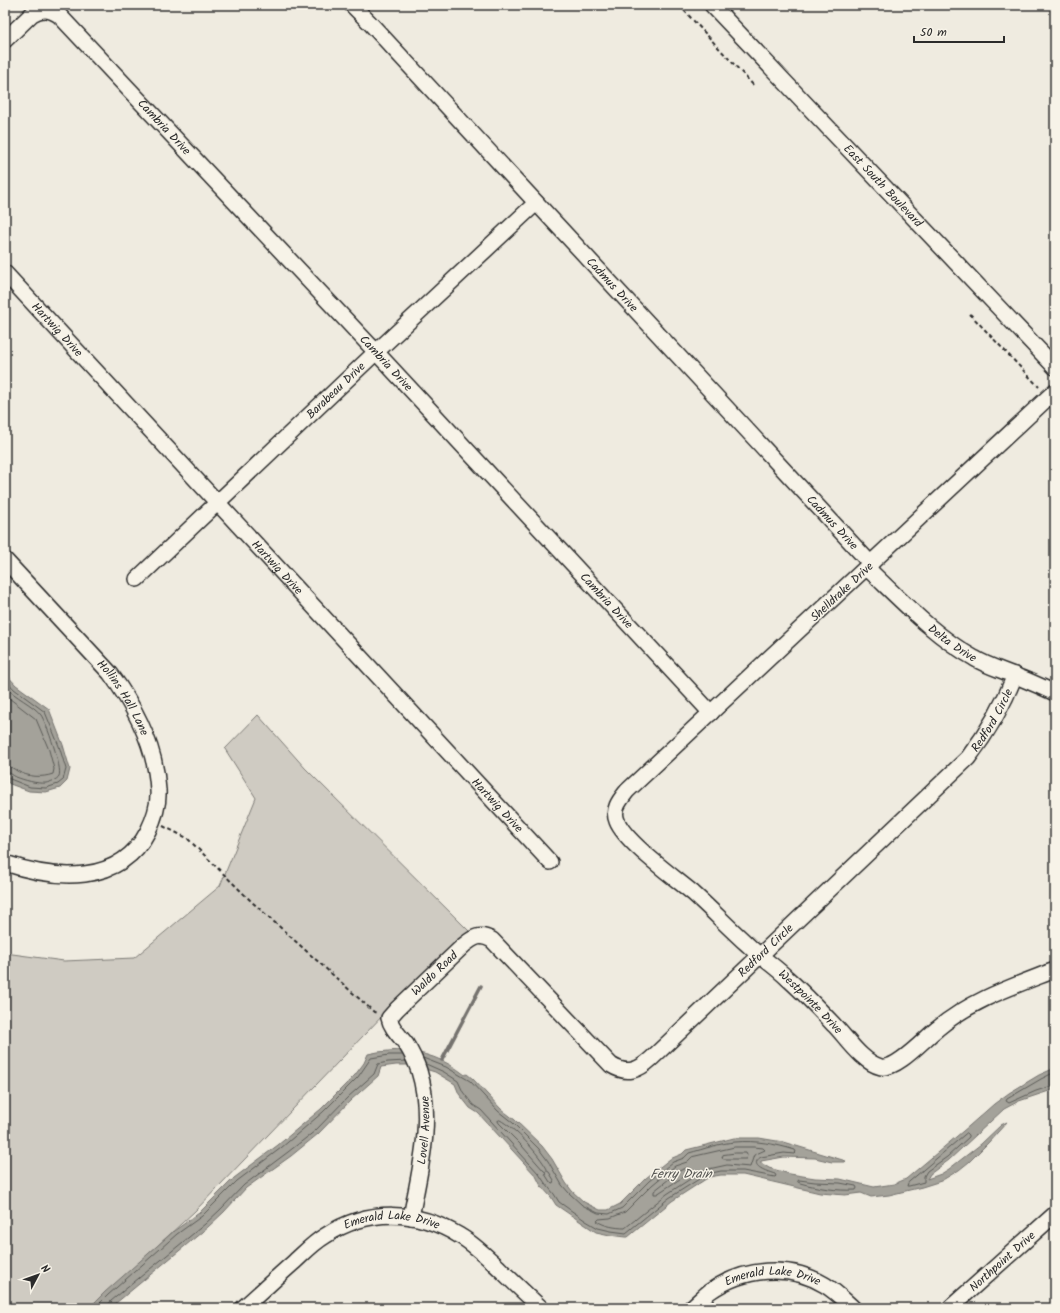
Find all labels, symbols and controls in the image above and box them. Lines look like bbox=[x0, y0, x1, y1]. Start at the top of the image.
scale bar bbox=[914, 18, 1004, 44]
text: 50 m bbox=[920, 23, 947, 42]
street label: Cambria Drive bbox=[133, 95, 196, 160]
street label: East South Boulevard bbox=[839, 140, 928, 232]
street label: Cadmus Drive bbox=[582, 253, 643, 317]
street label: Hartwig Drive bbox=[27, 298, 88, 362]
street label: Cambria Drive bbox=[355, 331, 418, 396]
street label: Barabeau Drive bbox=[302, 357, 370, 423]
street label: Cadmus Drive bbox=[802, 490, 863, 555]
street label: Hartwig Drive bbox=[247, 536, 308, 599]
street label: Shelldrake Drive bbox=[806, 557, 878, 626]
street label: Cambria Drive bbox=[576, 568, 638, 634]
street label: Delta Drive bbox=[924, 619, 981, 668]
street label: Hollins Hall Lane bbox=[92, 655, 154, 739]
street label: Redford Circle bbox=[966, 685, 1018, 756]
street label: Hartwig Drive bbox=[467, 773, 528, 837]
street label: Redford Circle bbox=[733, 918, 798, 982]
street label: Waldo Road bbox=[407, 946, 463, 1000]
street label: Westpointe Drive bbox=[774, 965, 848, 1039]
street label: Lovell Avenue bbox=[412, 1094, 435, 1166]
water label: Ferry Drain bbox=[650, 1164, 713, 1185]
street label: Emerald Lake Drive bbox=[340, 1206, 444, 1234]
street label: Northpoint Drive bbox=[965, 1226, 1040, 1296]
north arrow bbox=[18, 1255, 58, 1295]
text: N bbox=[36, 1261, 54, 1278]
text: Emerald Lake Drive bbox=[721, 1261, 825, 1291]
street label: Emerald Lake Drive bbox=[723, 1278, 821, 1292]

